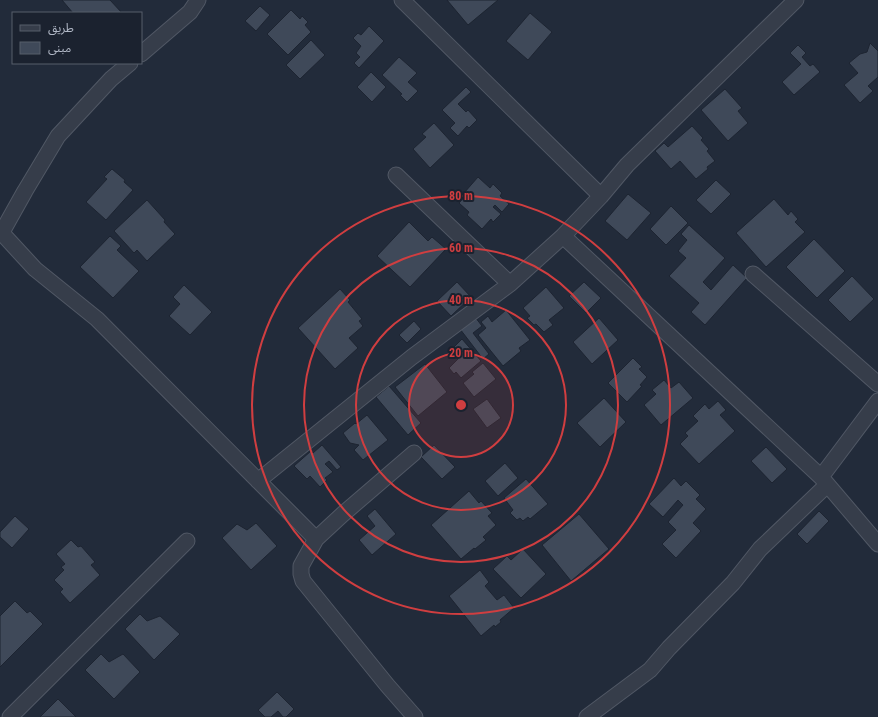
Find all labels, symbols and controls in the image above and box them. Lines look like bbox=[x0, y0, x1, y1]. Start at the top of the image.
legend bbox=[12, 12, 142, 64]
text: طريق bbox=[48, 21, 74, 36]
text: مبنى bbox=[48, 41, 71, 55]
text: 80 m bbox=[449, 189, 473, 203]
text: 60 m bbox=[449, 241, 473, 255]
text: 40 m bbox=[449, 293, 473, 307]
text: 20 m bbox=[449, 346, 473, 360]
centre of rings bbox=[454, 398, 468, 412]

